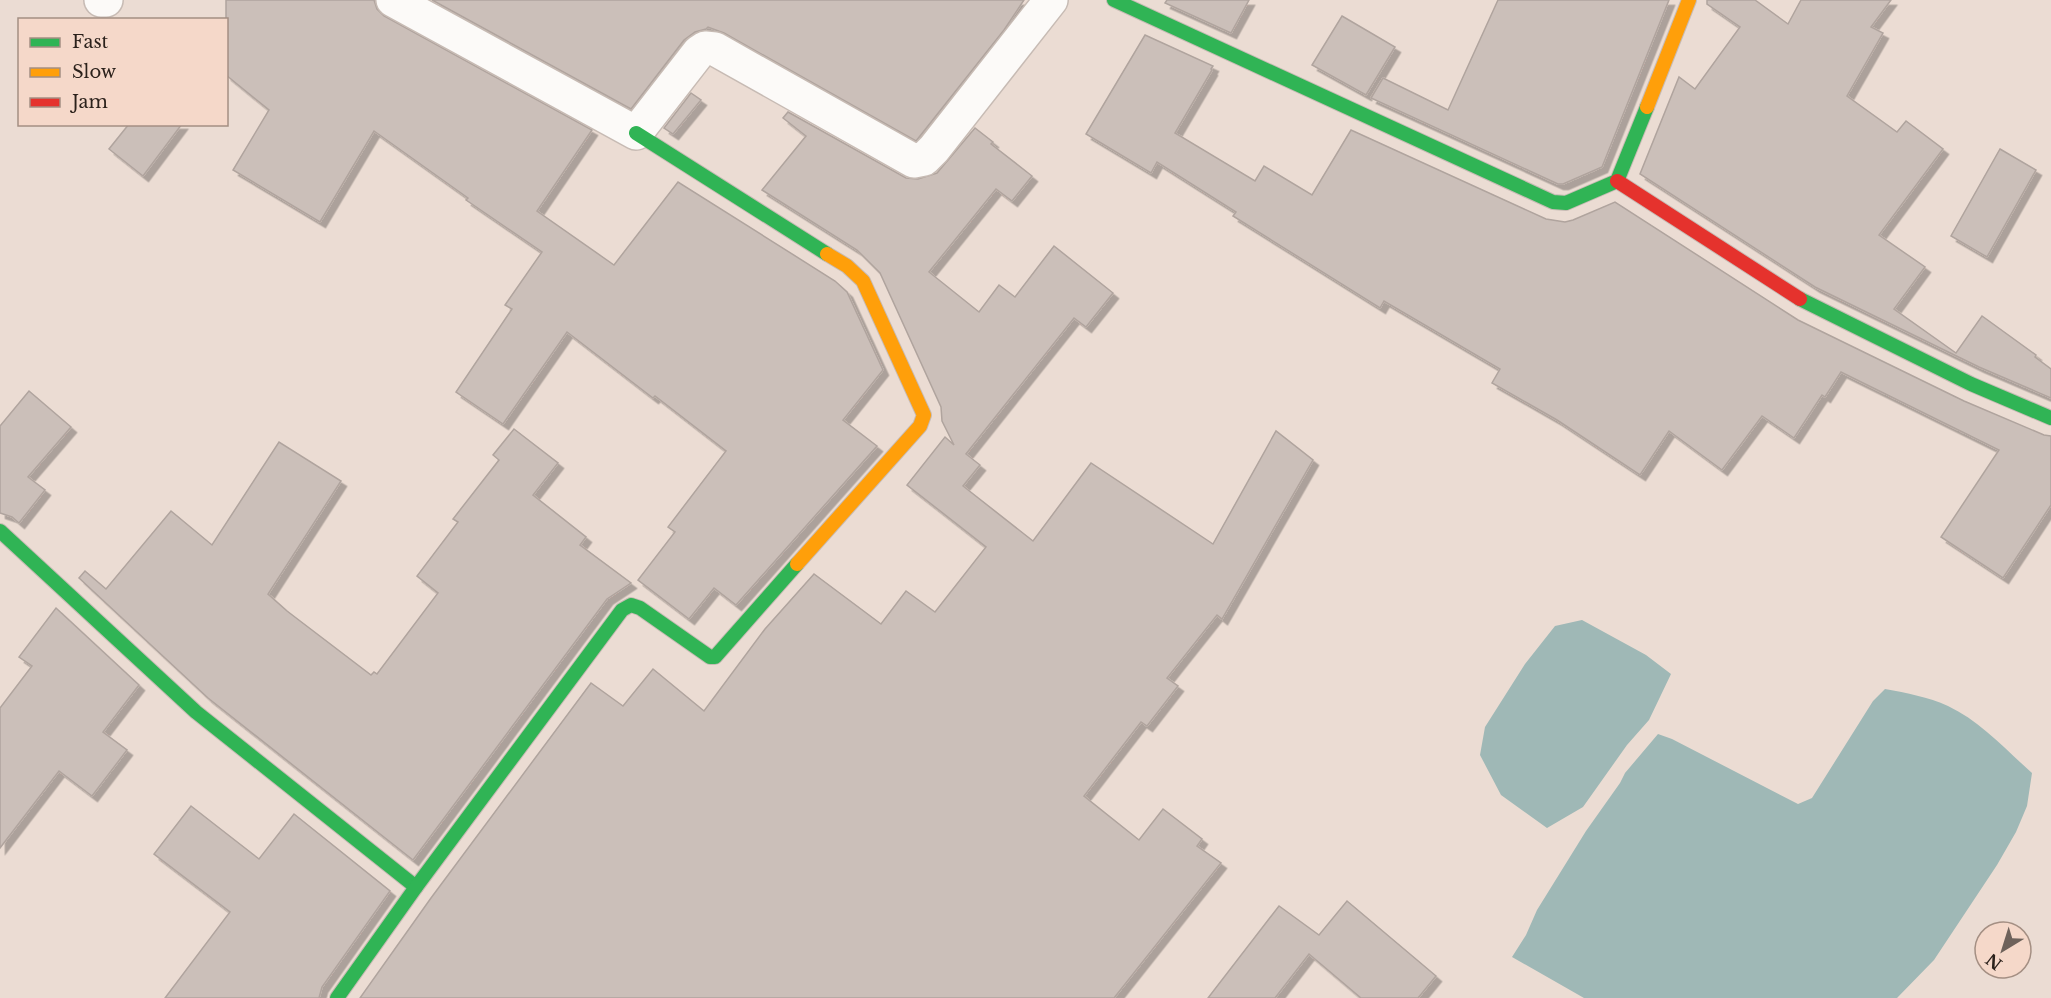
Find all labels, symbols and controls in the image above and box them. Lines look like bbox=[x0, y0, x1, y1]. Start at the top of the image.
legend bbox=[18, 18, 228, 126]
text: Fast bbox=[72, 31, 109, 53]
text: Slow bbox=[72, 61, 117, 83]
text: Jam bbox=[70, 91, 108, 113]
north arrow bbox=[1973, 920, 2033, 980]
text: N bbox=[1982, 949, 2006, 974]

